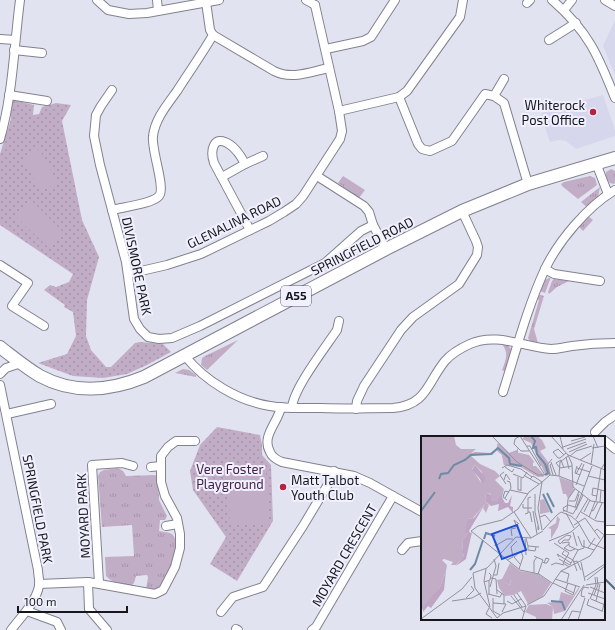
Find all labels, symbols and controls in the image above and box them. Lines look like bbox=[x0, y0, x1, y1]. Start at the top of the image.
place label: Whiterock Post Office bbox=[522, 97, 585, 128]
marker: Whiterock Post Office bbox=[588, 107, 598, 117]
street label: GLENALINA ROAD bbox=[184, 192, 284, 252]
street label: SPRINGFIELD ROAD bbox=[308, 213, 416, 279]
street label: DIVISMORE PARK bbox=[119, 215, 155, 317]
road number: A55 bbox=[281, 286, 311, 306]
inset map bbox=[421, 436, 605, 620]
street label: SPRINGFIELD PARK bbox=[20, 453, 56, 565]
park label: Vere Foster Playground bbox=[196, 461, 264, 492]
place label: Matt Talbot Youth Club bbox=[291, 472, 359, 503]
street label: MOYARD PARK bbox=[73, 473, 93, 559]
marker: Matt Talbot Youth Club bbox=[278, 482, 288, 492]
street label: MOYARD CRESCENT bbox=[308, 501, 380, 609]
scale bar bbox=[18, 588, 127, 614]
text: 100 m bbox=[24, 594, 56, 608]

